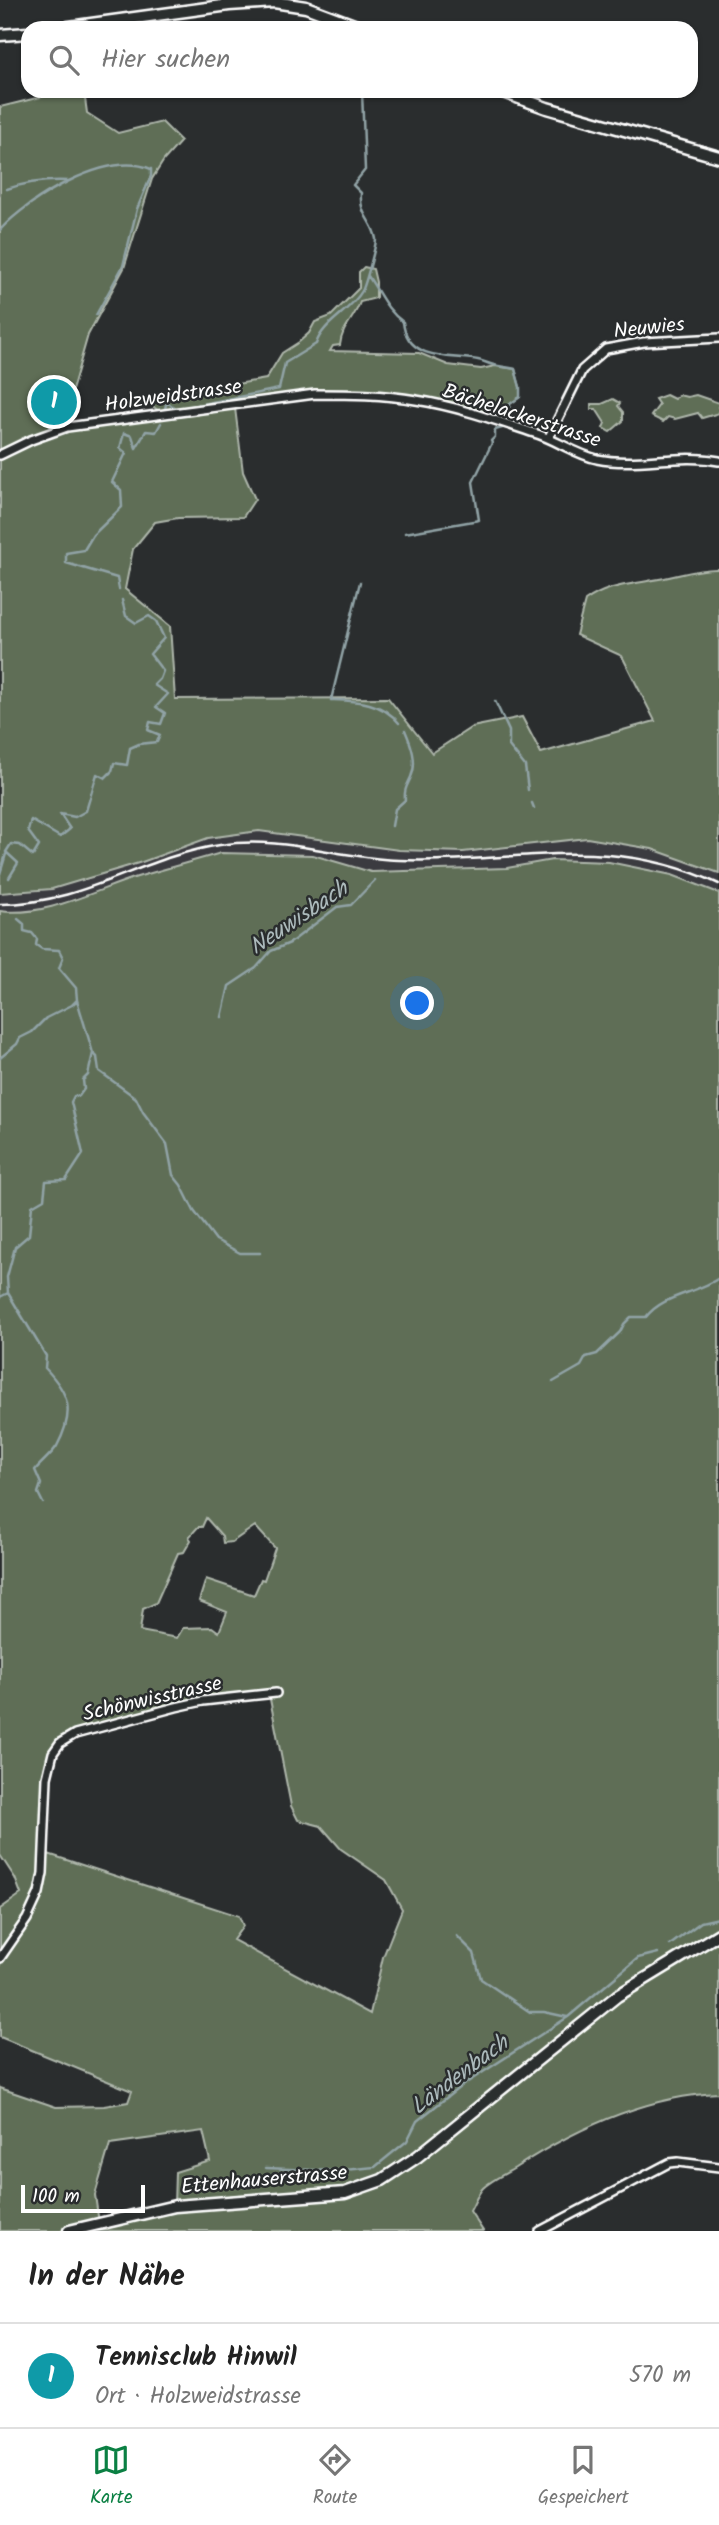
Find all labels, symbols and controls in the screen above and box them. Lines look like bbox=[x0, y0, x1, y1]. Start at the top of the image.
search box bbox=[21, 21, 698, 98]
text: Hier suchen bbox=[101, 39, 230, 81]
icon: search bbox=[45, 41, 83, 79]
street label: Neuwies bbox=[612, 308, 686, 349]
street label: Holzweidstrasse bbox=[102, 370, 244, 422]
street label: Bächelackerstrasse bbox=[438, 375, 606, 458]
pin: 1 bbox=[31, 376, 77, 428]
water label: Neuwisbach bbox=[242, 871, 357, 965]
your location bbox=[400, 986, 434, 1020]
street label: Schönwisstrasse bbox=[80, 1667, 226, 1731]
water label: Ländenbach bbox=[403, 2026, 518, 2125]
street label: Ettenhauserstrasse bbox=[180, 2157, 349, 2204]
scale bar bbox=[21, 2182, 145, 2214]
text: 100 m bbox=[32, 2182, 80, 2212]
text: In der Nähe bbox=[28, 2253, 185, 2301]
text: Tennisclub Hinwil bbox=[95, 2337, 297, 2379]
text: 1 bbox=[48, 2358, 54, 2394]
text: 570 m bbox=[629, 2358, 691, 2394]
text: Ort · Holzweidstrasse bbox=[95, 2379, 301, 2415]
tab: Karte bbox=[90, 2441, 132, 2513]
tab: Route bbox=[313, 2441, 357, 2513]
tab: Gespeichert bbox=[538, 2441, 629, 2513]

